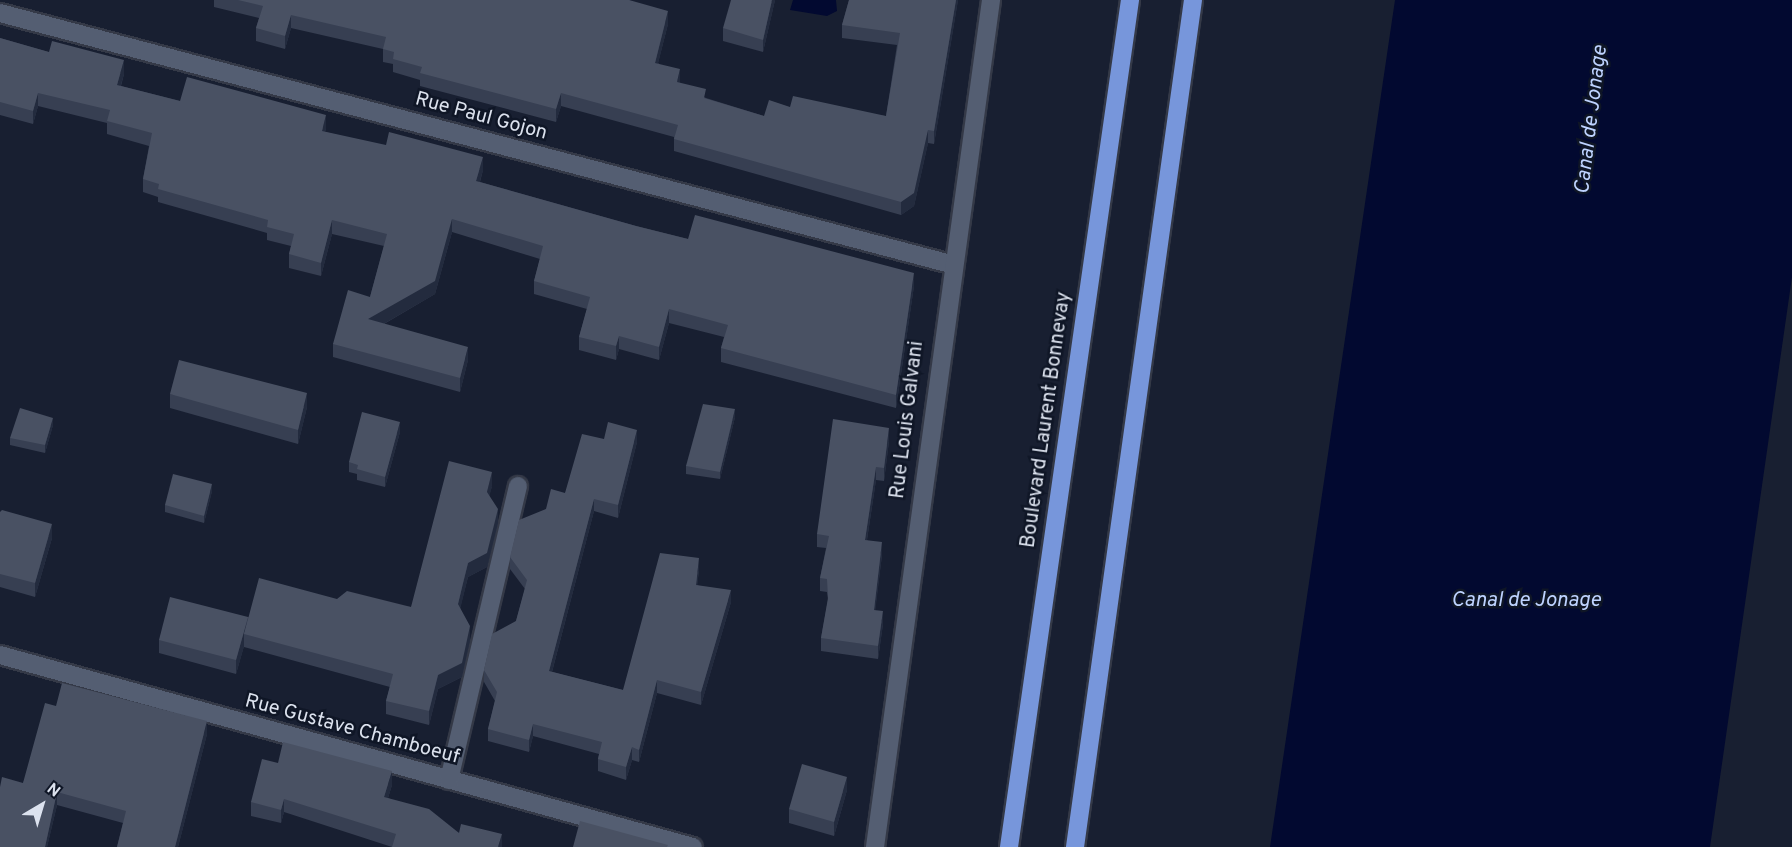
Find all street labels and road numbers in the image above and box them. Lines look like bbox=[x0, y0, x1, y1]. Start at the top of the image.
street label: Rue Paul Gojon bbox=[412, 88, 550, 146]
street label: Boulevard Laurent Bonnevay bbox=[1017, 290, 1077, 550]
street label: Rue Louis Galvani bbox=[886, 340, 930, 500]
street label: Rue Gustave Chamboeuf bbox=[242, 690, 462, 770]

